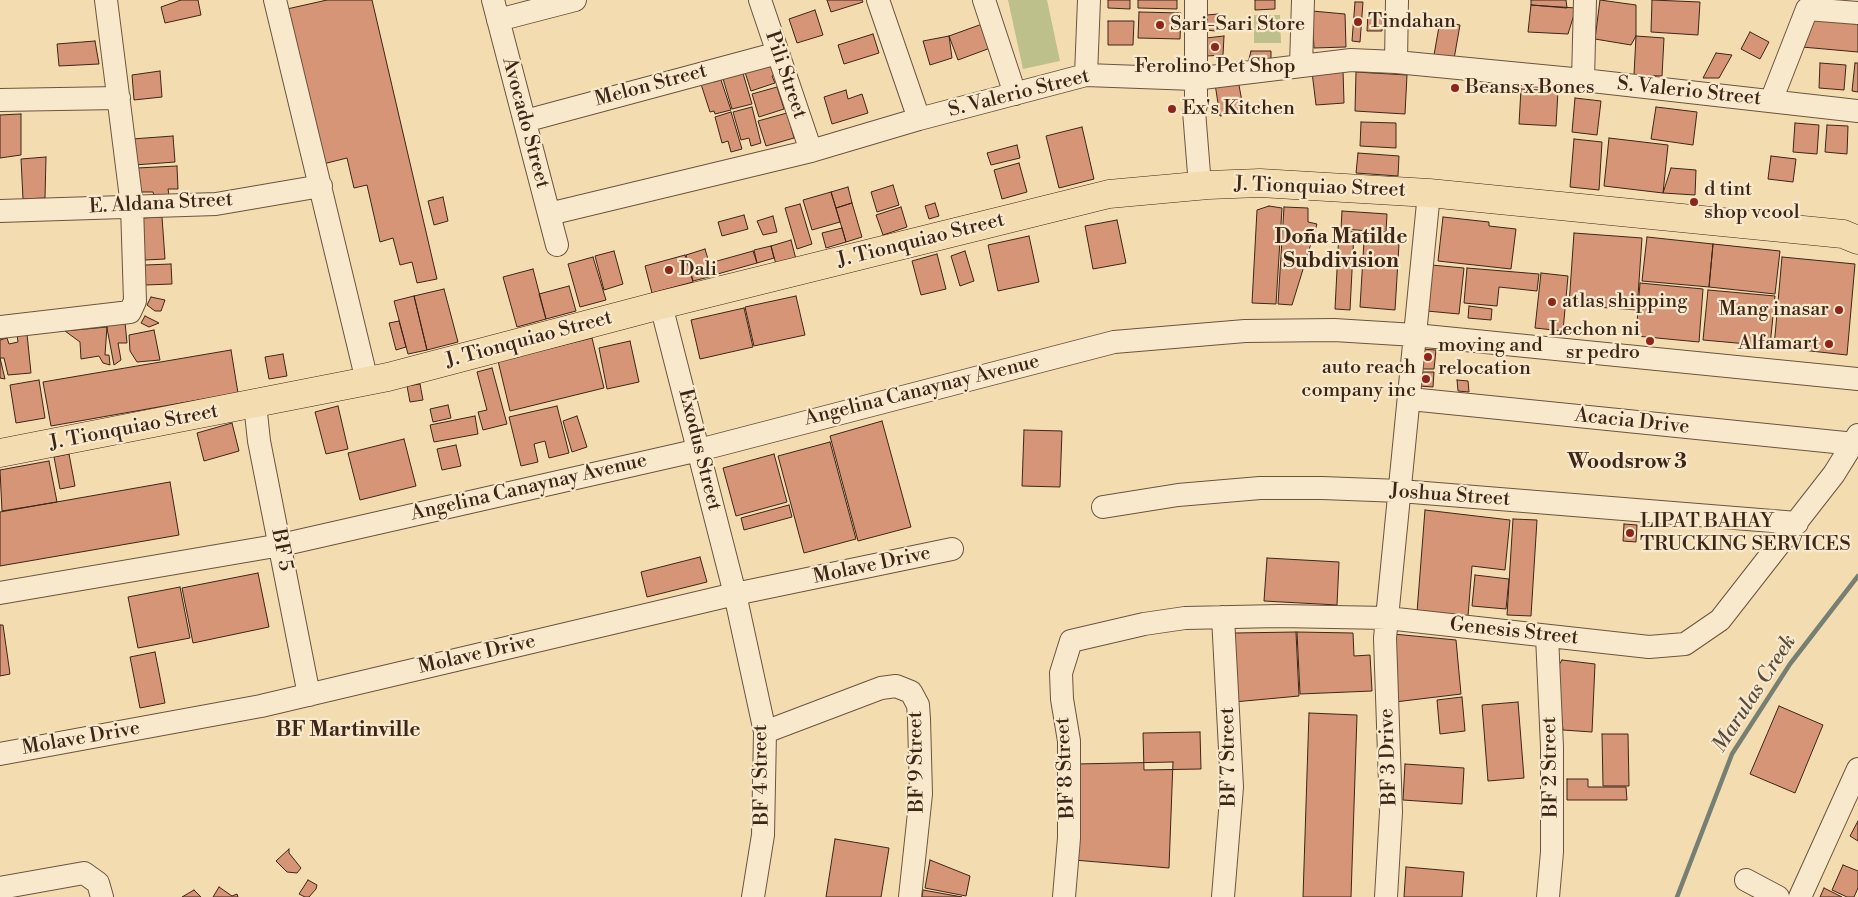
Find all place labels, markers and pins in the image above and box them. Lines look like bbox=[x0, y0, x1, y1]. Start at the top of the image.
place label: Tindahan bbox=[1368, 10, 1456, 34]
place label: Sari-Sari Store bbox=[1170, 13, 1305, 37]
marker: Tindahan bbox=[1352, 16, 1364, 28]
marker: Sari-Sari Store bbox=[1154, 19, 1166, 31]
marker: Ferolino Pet Shop bbox=[1209, 41, 1221, 53]
place label: Ferolino Pet Shop bbox=[1134, 55, 1296, 79]
place label: Beans x Bones bbox=[1465, 76, 1594, 100]
marker: Beans x Bones bbox=[1449, 82, 1461, 94]
place label: Ex's Kitchen bbox=[1182, 97, 1295, 121]
marker: Ex's Kitchen bbox=[1166, 103, 1178, 115]
place label: d tint shop vcool bbox=[1704, 178, 1800, 225]
marker: d tint shop vcool bbox=[1688, 196, 1700, 208]
place label: Dali bbox=[679, 258, 717, 282]
marker: Dali bbox=[663, 264, 675, 276]
place label: atlas shipping bbox=[1562, 290, 1688, 314]
marker: atlas shipping bbox=[1546, 296, 1558, 308]
place label: Mang inasar bbox=[1719, 298, 1829, 322]
marker: Mang inasar bbox=[1833, 304, 1845, 316]
place label: Lechon ni sr pedro bbox=[1549, 318, 1640, 365]
place label: Alfamart bbox=[1738, 332, 1819, 356]
place label: moving and relocation bbox=[1438, 334, 1543, 381]
marker: Lechon ni sr pedro bbox=[1644, 335, 1656, 347]
marker: Alfamart bbox=[1823, 338, 1835, 350]
marker: moving and relocation bbox=[1422, 351, 1434, 363]
place label: auto reach company inc bbox=[1301, 356, 1416, 403]
marker: auto reach company inc bbox=[1420, 373, 1432, 385]
place label: LIPAT BAHAY TRUCKING SERVICES bbox=[1640, 510, 1851, 557]
marker: LIPAT BAHAY TRUCKING SERVICES bbox=[1624, 527, 1636, 539]

